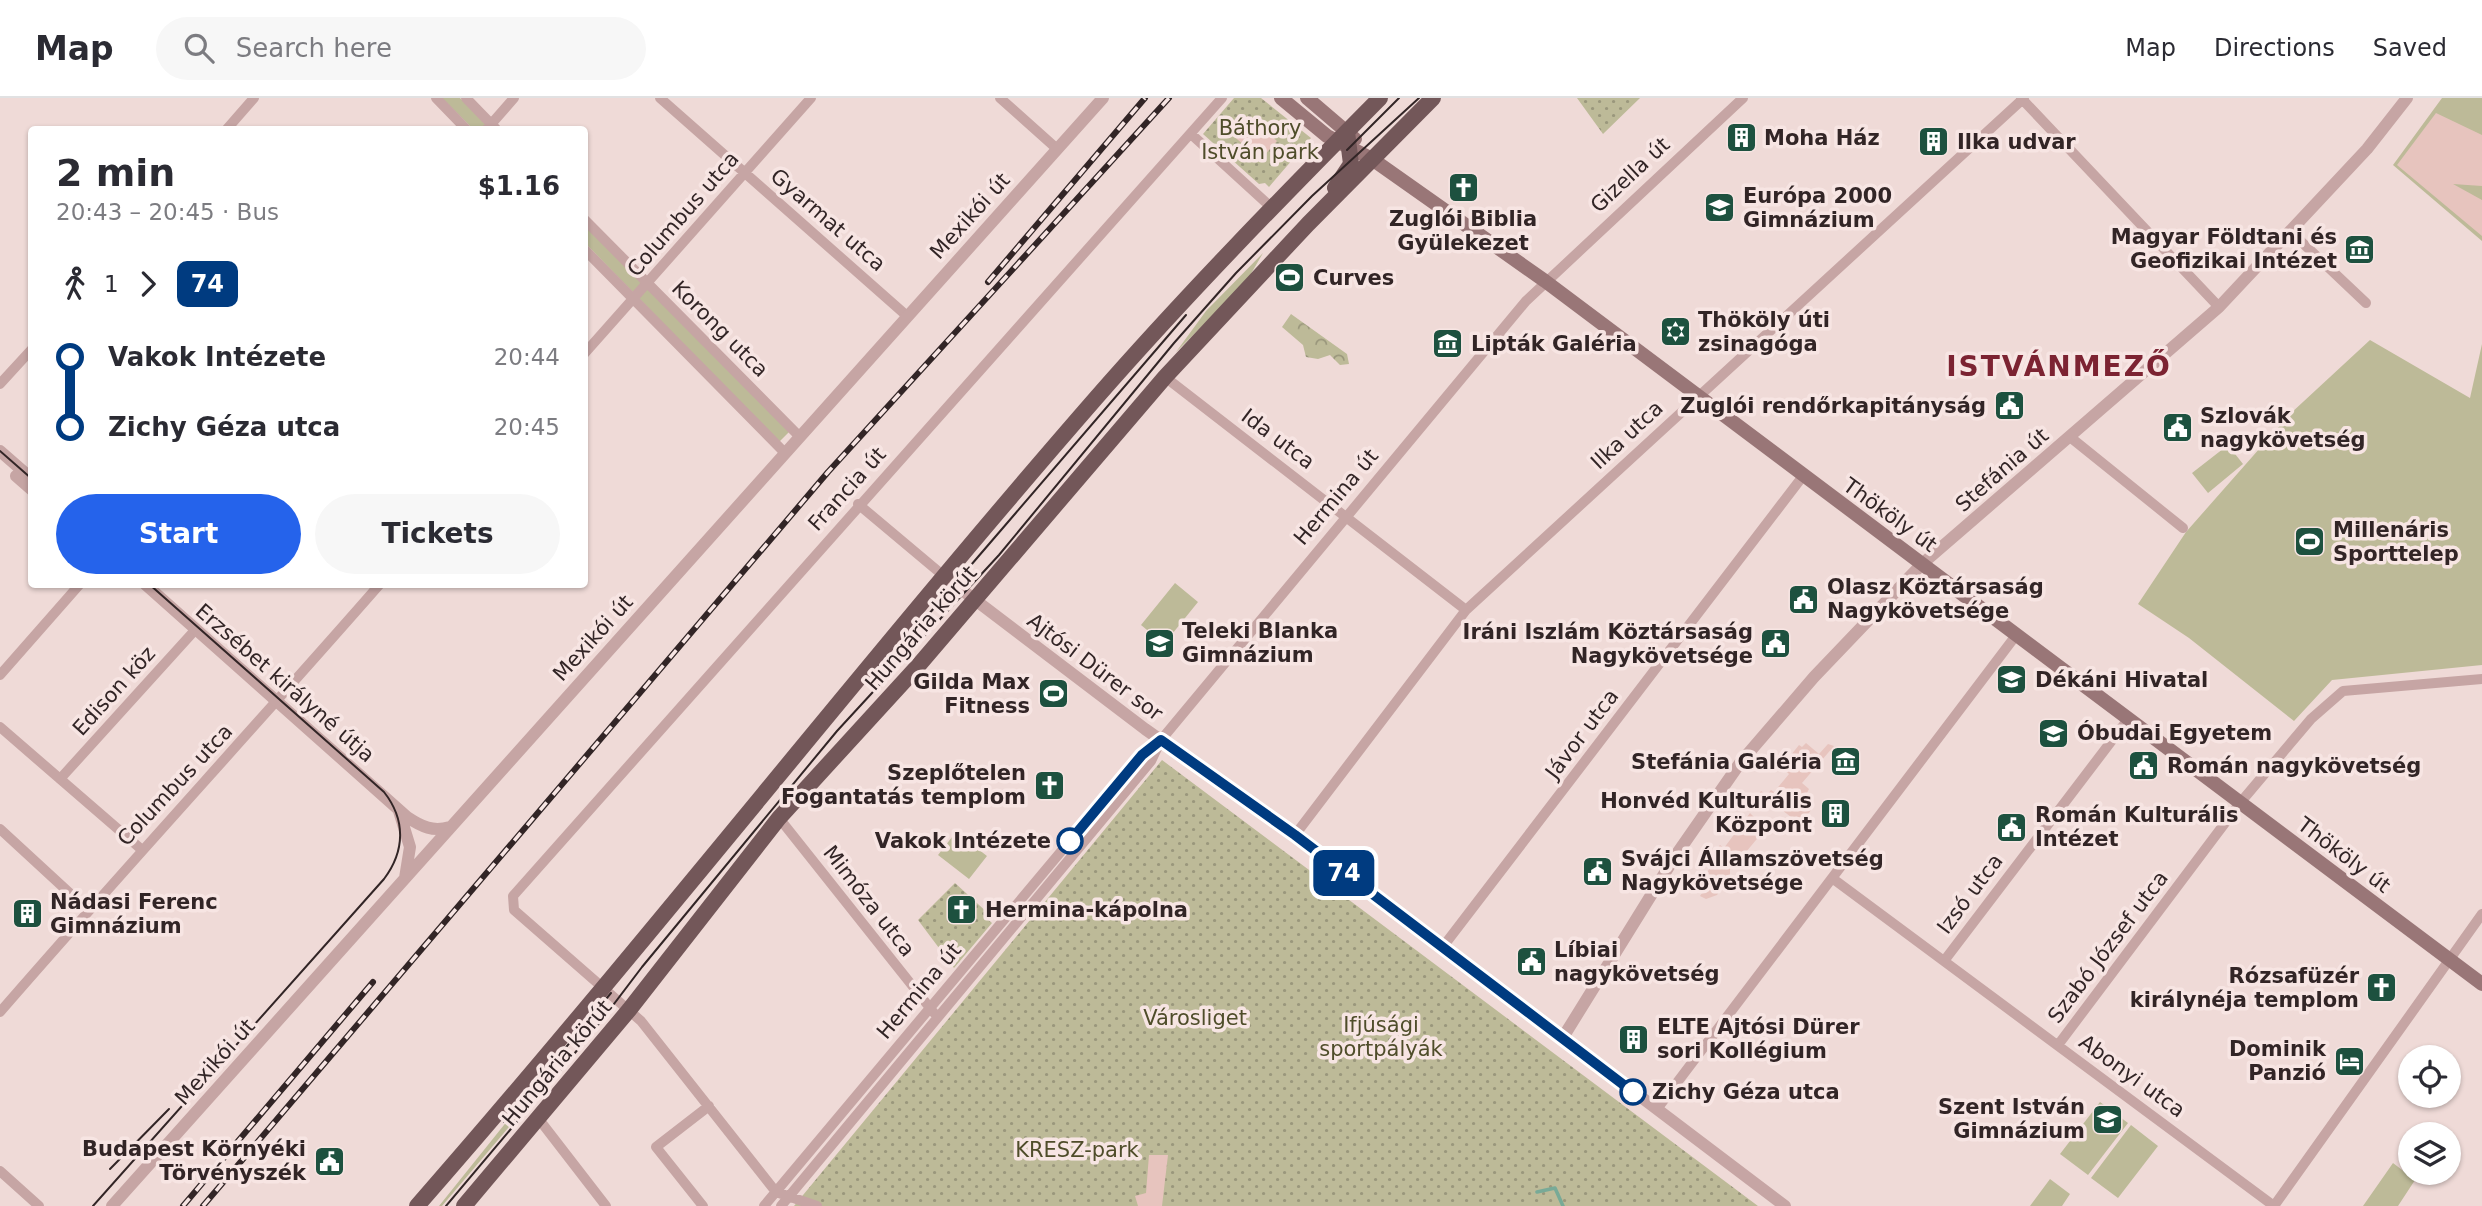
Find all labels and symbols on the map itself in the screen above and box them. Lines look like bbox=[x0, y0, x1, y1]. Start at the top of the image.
park label: Báthory István park bbox=[1201, 116, 1320, 164]
building icon: Moha Ház bbox=[1724, 121, 1758, 155]
building icon: Ilka udvar bbox=[1917, 125, 1951, 159]
place label: Moha Ház bbox=[1764, 126, 1880, 150]
place label: Ilka udvar bbox=[1957, 130, 2076, 154]
street label: Gizella út bbox=[1586, 133, 1674, 217]
street label: Columbus utca bbox=[622, 147, 744, 281]
street label: Gyarmat utca bbox=[766, 164, 890, 276]
street label: Mexikói út bbox=[925, 168, 1015, 264]
church icon: Zuglói Biblia Gyülekezet bbox=[1446, 170, 1480, 204]
place label: Európa 2000 Gimnázium bbox=[1743, 184, 1892, 232]
school or university icon: Európa 2000 Gimnázium bbox=[1703, 191, 1737, 225]
place label: Zuglói Biblia Gyülekezet bbox=[1389, 207, 1537, 255]
place label: Magyar Földtani és Geofizikai Intézet bbox=[2111, 225, 2337, 273]
museum icon: Magyar Földtani és Geofizikai Intézet bbox=[2343, 232, 2377, 266]
sports icon: Curves bbox=[1273, 261, 1307, 295]
place label: Curves bbox=[1313, 266, 1394, 290]
street label: Korong utca bbox=[667, 276, 773, 382]
place label: Thököly úti zsinagóga bbox=[1698, 308, 1830, 356]
synagogue icon: Thököly úti zsinagóga bbox=[1658, 315, 1692, 349]
museum icon: Lipták Galéria bbox=[1431, 327, 1465, 361]
place label: Lipták Galéria bbox=[1471, 332, 1637, 356]
district label: ISTVÁNMEZŐ bbox=[1946, 349, 2172, 383]
public building icon: Zuglói rendőrkapitányság bbox=[1992, 389, 2026, 423]
place label: Zuglói rendőrkapitányság bbox=[1680, 394, 1986, 418]
street label: Ilka utca bbox=[1586, 396, 1668, 474]
street label: Ida utca bbox=[1237, 404, 1319, 474]
place label: Szlovák nagykövetség bbox=[2200, 404, 2365, 452]
public building icon: Szlovák nagykövetség bbox=[2160, 411, 2194, 445]
street label: Stefánia út bbox=[1951, 423, 2053, 517]
street label: Francia út bbox=[803, 442, 891, 536]
street label: Hermina út bbox=[1289, 444, 1383, 550]
street label: Thököly út bbox=[1838, 472, 1941, 557]
place label: Millenáris Sporttelep bbox=[2333, 518, 2459, 566]
sports icon: Millenáris Sporttelep bbox=[2293, 525, 2327, 559]
street label: Hungária körút bbox=[860, 561, 982, 695]
place label: Olasz Köztársaság Nagykövetsége bbox=[1827, 575, 2044, 623]
public building icon: Olasz Köztársaság Nagykövetsége bbox=[1787, 582, 1821, 616]
street label: Mexikói út bbox=[548, 590, 638, 686]
street label: Erzsébet királyné útja bbox=[191, 599, 379, 767]
street label: Ajtósi Dürer sor bbox=[1023, 608, 1168, 726]
place label: Teleki Blanka Gimnázium bbox=[1182, 619, 1338, 667]
place label: Iráni Iszlám Köztársaság Nagykövetsége bbox=[1463, 620, 1753, 668]
school or university icon: Teleki Blanka Gimnázium bbox=[1142, 626, 1176, 660]
public building icon: Iráni Iszlám Köztársaság Nagykövetsége bbox=[1759, 627, 1793, 661]
street label: Edison köz bbox=[68, 642, 160, 740]
school or university icon: Dékáni Hivatal bbox=[1995, 663, 2029, 697]
place label: Dékáni Hivatal bbox=[2035, 668, 2208, 692]
place label: Gilda Max Fitness bbox=[913, 670, 1030, 718]
sports icon: Gilda Max Fitness bbox=[1036, 677, 1070, 711]
street label: Jávor utca bbox=[1539, 685, 1623, 785]
school or university icon: Óbudai Egyetem bbox=[2037, 716, 2071, 750]
street label: Columbus utca bbox=[113, 719, 237, 851]
place label: Óbudai Egyetem bbox=[2077, 720, 2272, 745]
museum icon: Stefánia Galéria bbox=[1828, 745, 1862, 779]
public building icon: Román nagykövetség bbox=[2127, 749, 2161, 783]
place label: Stefánia Galéria bbox=[1631, 750, 1822, 774]
place label: Román nagykövetség bbox=[2167, 754, 2421, 778]
place label: Szeplőtelen Fogantatás templom bbox=[781, 761, 1026, 809]
church icon: Szeplőtelen Fogantatás templom bbox=[1032, 768, 1066, 802]
place label: Honvéd Kulturális Központ bbox=[1600, 789, 1812, 837]
building icon: Honvéd Kulturális Központ bbox=[1818, 796, 1852, 830]
place label: Román Kulturális Intézet bbox=[2035, 803, 2238, 851]
public building icon: Román Kulturális Intézet bbox=[1995, 810, 2029, 844]
street label: Thököly út bbox=[2292, 812, 2395, 898]
marker: Vakok Intézete bbox=[1057, 828, 1083, 854]
place label: Vakok Intézete bbox=[875, 829, 1051, 853]
street label: Mimóza utca bbox=[818, 841, 920, 961]
place label: Svájci Államszövetség Nagykövetsége bbox=[1621, 846, 1884, 895]
street label: Izsó utca bbox=[1932, 849, 2008, 939]
line badge: 74 bbox=[1312, 850, 1376, 896]
public building icon: Svájci Államszövetség Nagykövetsége bbox=[1581, 854, 1615, 888]
street label: Szabó József utca bbox=[2043, 866, 2173, 1028]
place label: Nádasi Ferenc Gimnázium bbox=[50, 890, 218, 938]
church icon: Hermina-kápolna bbox=[945, 893, 979, 927]
building icon: Nádasi Ferenc Gimnázium bbox=[10, 897, 44, 931]
place label: Hermina-kápolna bbox=[985, 898, 1188, 922]
street label: Hermina út bbox=[872, 938, 966, 1044]
place label: Líbiai nagykövetség bbox=[1554, 938, 1719, 986]
public building icon: Líbiai nagykövetség bbox=[1514, 945, 1548, 979]
place label: Rózsafüzér királynéja templom bbox=[2130, 964, 2360, 1012]
church icon: Rózsafüzér királynéja templom bbox=[2365, 971, 2399, 1005]
street label: Hungária körút bbox=[497, 995, 617, 1131]
park label: Városliget bbox=[1143, 1006, 1247, 1030]
park label: Ifjúsági sportpályák bbox=[1319, 1013, 1444, 1061]
street label: Mexikói út bbox=[170, 1014, 260, 1110]
place label: ELTE Ajtósi Dürer sori Kollégium bbox=[1657, 1015, 1860, 1063]
building icon: ELTE Ajtósi Dürer sori Kollégium bbox=[1617, 1022, 1651, 1056]
street label: Abonyi utca bbox=[2074, 1030, 2190, 1122]
place label: Dominik Panzió bbox=[2229, 1037, 2327, 1085]
hotel icon: Dominik Panzió bbox=[2332, 1044, 2366, 1078]
marker: Zichy Géza utca bbox=[1620, 1079, 1646, 1105]
place label: Zichy Géza utca bbox=[1652, 1080, 1840, 1104]
place label: Szent István Gimnázium bbox=[1938, 1095, 2085, 1143]
school or university icon: Szent István Gimnázium bbox=[2091, 1102, 2125, 1136]
place label: Budapest Környéki Törvényszék bbox=[82, 1137, 307, 1185]
park label: KRESZ-park bbox=[1015, 1138, 1140, 1162]
public building icon: Budapest Környéki Törvényszék bbox=[312, 1144, 346, 1178]

